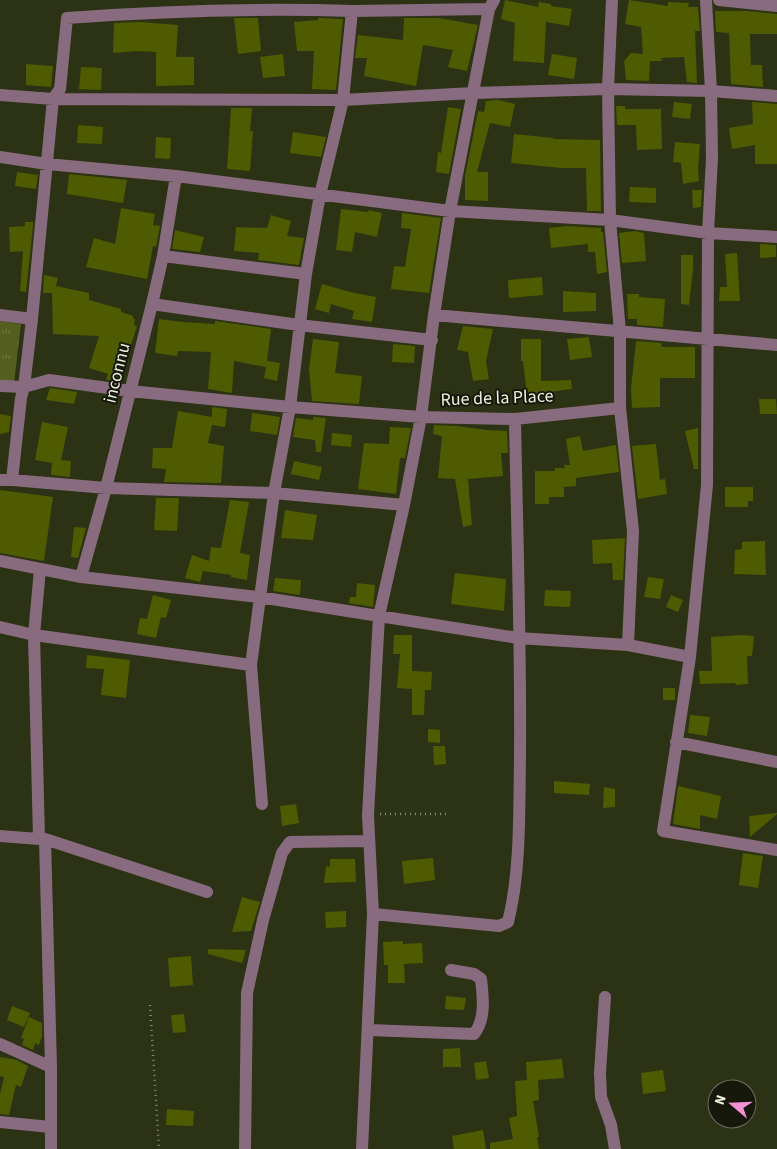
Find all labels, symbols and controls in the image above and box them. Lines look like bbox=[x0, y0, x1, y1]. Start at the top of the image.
street label: inconnu bbox=[97, 340, 137, 406]
street label: Rue de la Place bbox=[440, 384, 554, 412]
north arrow bbox=[707, 1079, 757, 1129]
text: N bbox=[710, 1092, 732, 1108]

